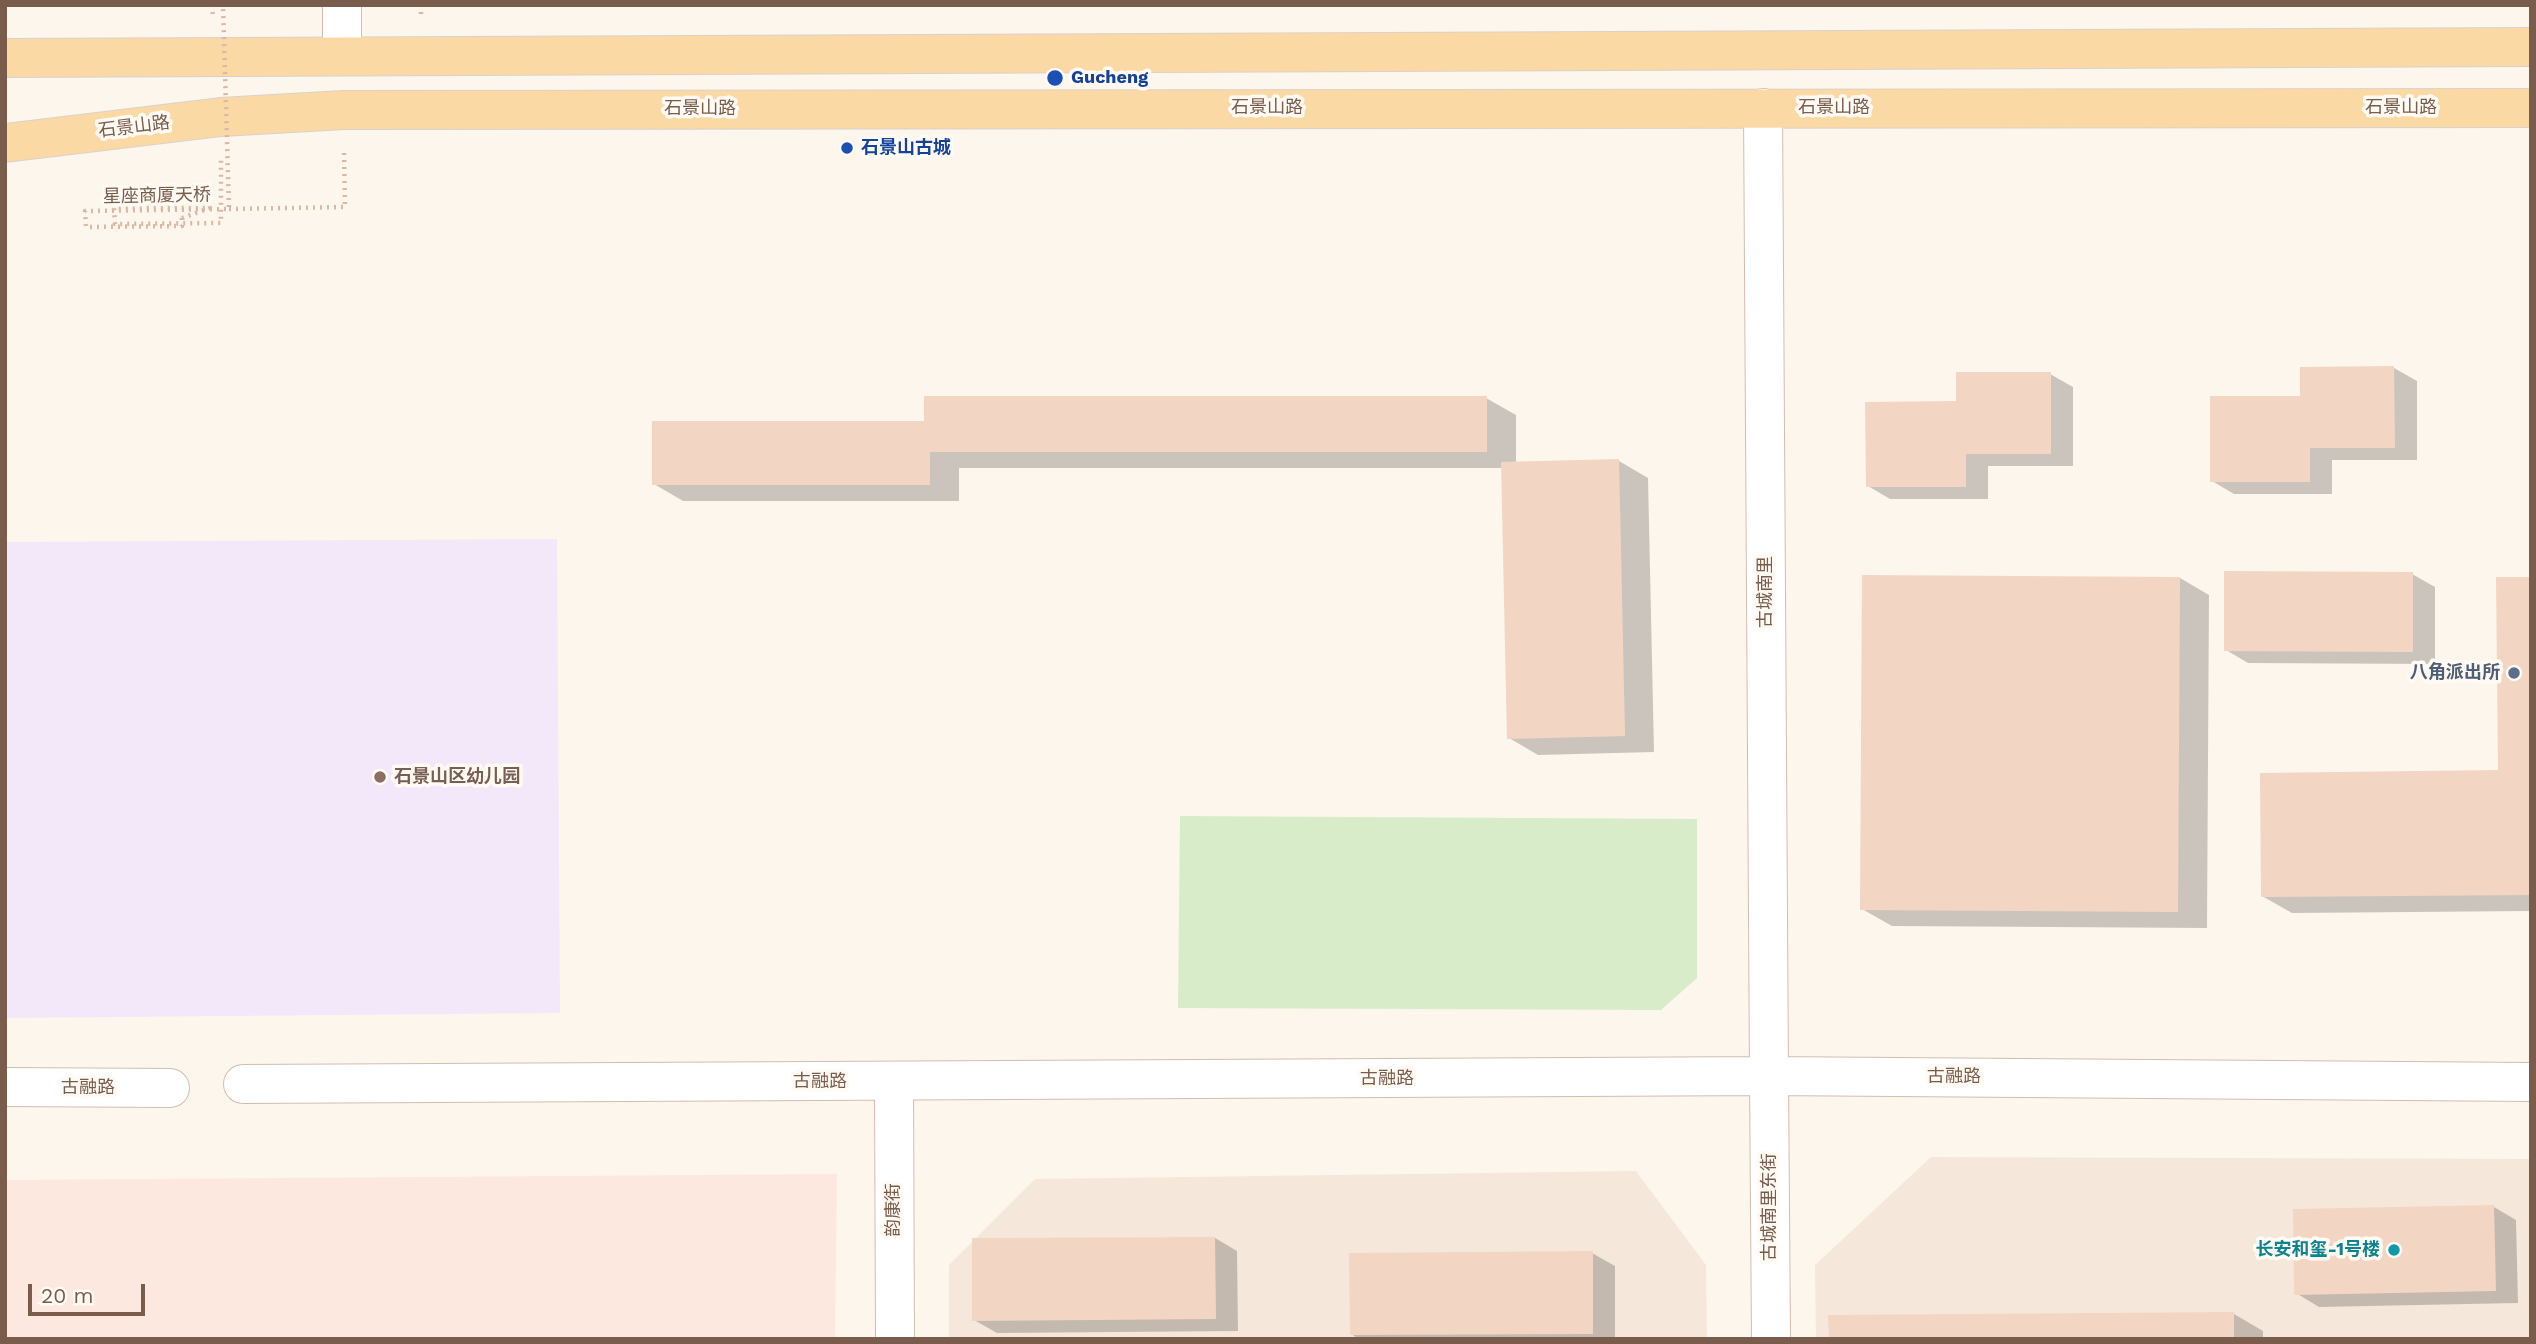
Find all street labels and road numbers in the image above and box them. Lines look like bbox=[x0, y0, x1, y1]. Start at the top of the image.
street label: 石景山路 bbox=[1231, 97, 1303, 119]
street label: 石景山路 bbox=[1798, 97, 1870, 119]
street label: 石景山路 bbox=[2365, 97, 2437, 119]
street label: 石景山路 bbox=[664, 98, 736, 120]
street label: 石景山路 bbox=[97, 112, 171, 142]
street label: 星座商厦天桥 bbox=[103, 184, 211, 208]
street label: 古城南里 bbox=[1755, 556, 1777, 628]
street label: 古融路 bbox=[1927, 1066, 1981, 1088]
street label: 古融路 bbox=[1360, 1068, 1414, 1090]
street label: 古融路 bbox=[793, 1071, 847, 1093]
street label: 古融路 bbox=[61, 1077, 115, 1099]
street label: 古城南里东街 bbox=[1759, 1153, 1781, 1261]
street label: 韵康街 bbox=[883, 1183, 905, 1237]

